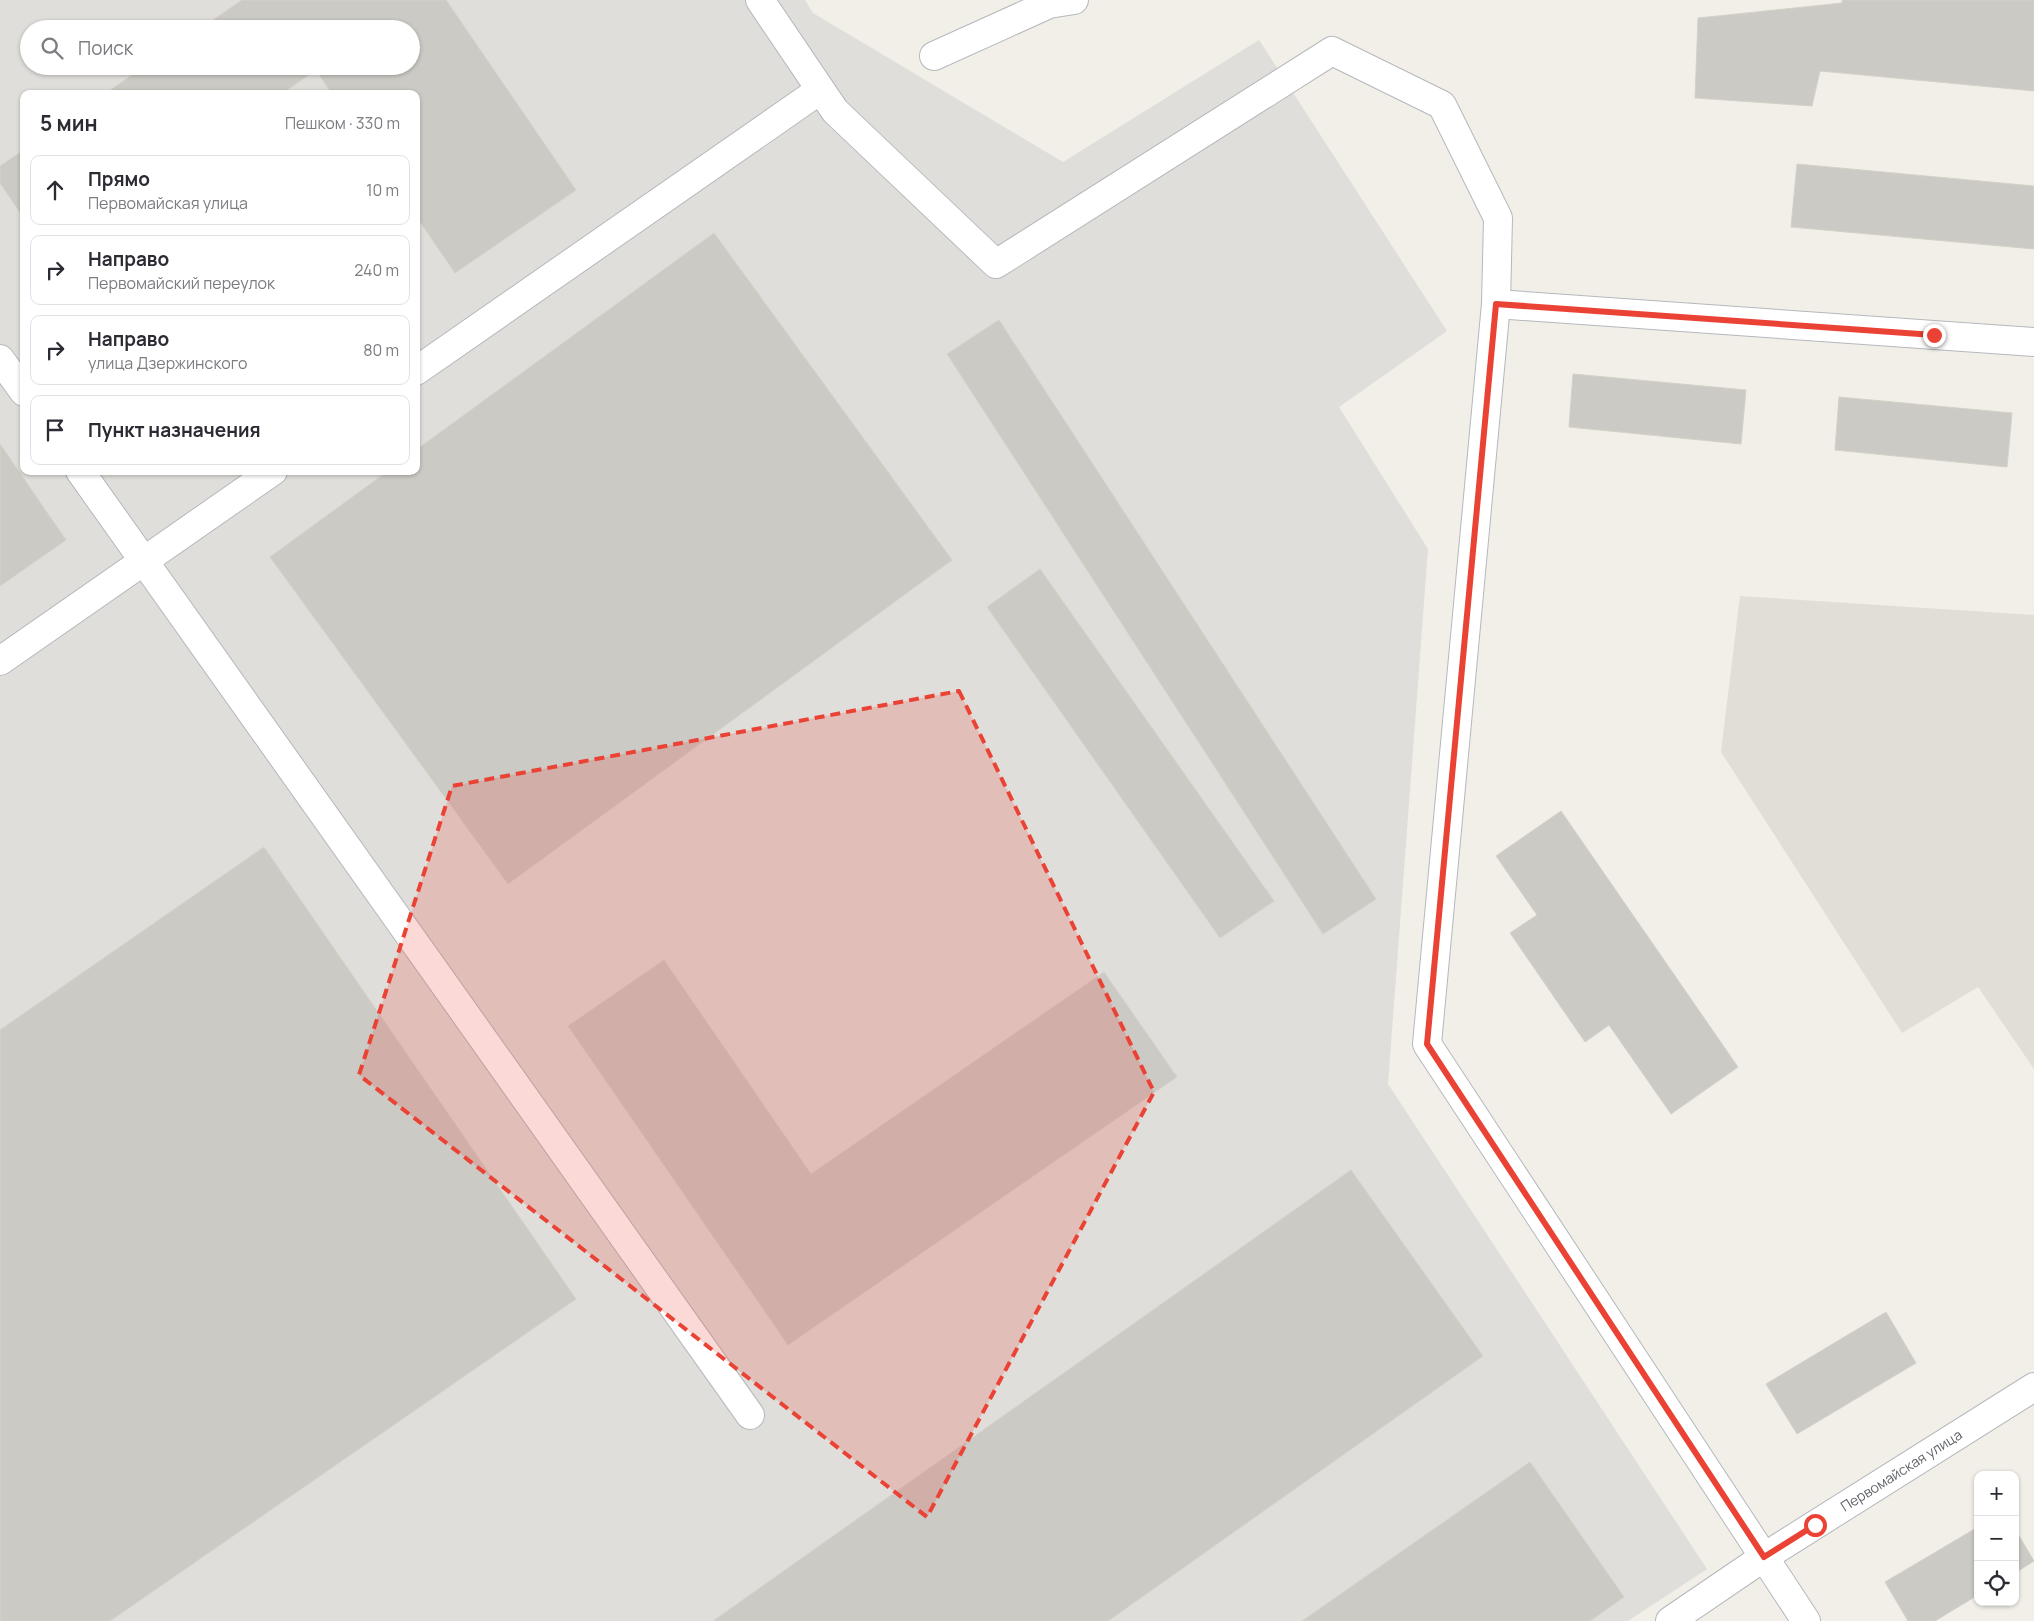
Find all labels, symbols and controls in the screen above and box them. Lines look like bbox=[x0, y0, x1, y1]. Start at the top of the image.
search box bbox=[20, 20, 420, 75]
icon: search bbox=[38, 34, 66, 62]
text: Поиск bbox=[78, 35, 133, 61]
text: 5 мин bbox=[40, 109, 98, 137]
text: Пешком · 330 m bbox=[285, 112, 400, 134]
text: Прямо bbox=[88, 166, 150, 192]
icon: ahead bbox=[41, 176, 69, 204]
text: 10 m bbox=[366, 179, 399, 201]
text: Первомайская улица bbox=[88, 192, 248, 214]
text: Направо bbox=[88, 246, 169, 272]
icon: right bbox=[41, 256, 69, 284]
text: 240 m bbox=[354, 259, 399, 281]
text: Первомайский переулок bbox=[88, 272, 275, 294]
route end bbox=[1923, 324, 1946, 347]
text: Направо bbox=[88, 326, 169, 352]
icon: right bbox=[41, 336, 69, 364]
text: 80 m bbox=[363, 339, 399, 361]
text: улица Дзержинского bbox=[88, 352, 247, 374]
icon: arrive bbox=[41, 416, 69, 444]
text: Пункт назначения bbox=[88, 417, 261, 443]
street label: Первомайская улица bbox=[1837, 1425, 1965, 1515]
map controls bbox=[1974, 1471, 2019, 1606]
button: + bbox=[1974, 1471, 2019, 1516]
route start bbox=[1804, 1514, 1827, 1537]
button: − bbox=[1974, 1516, 2019, 1561]
button: locate bbox=[1974, 1561, 2019, 1606]

